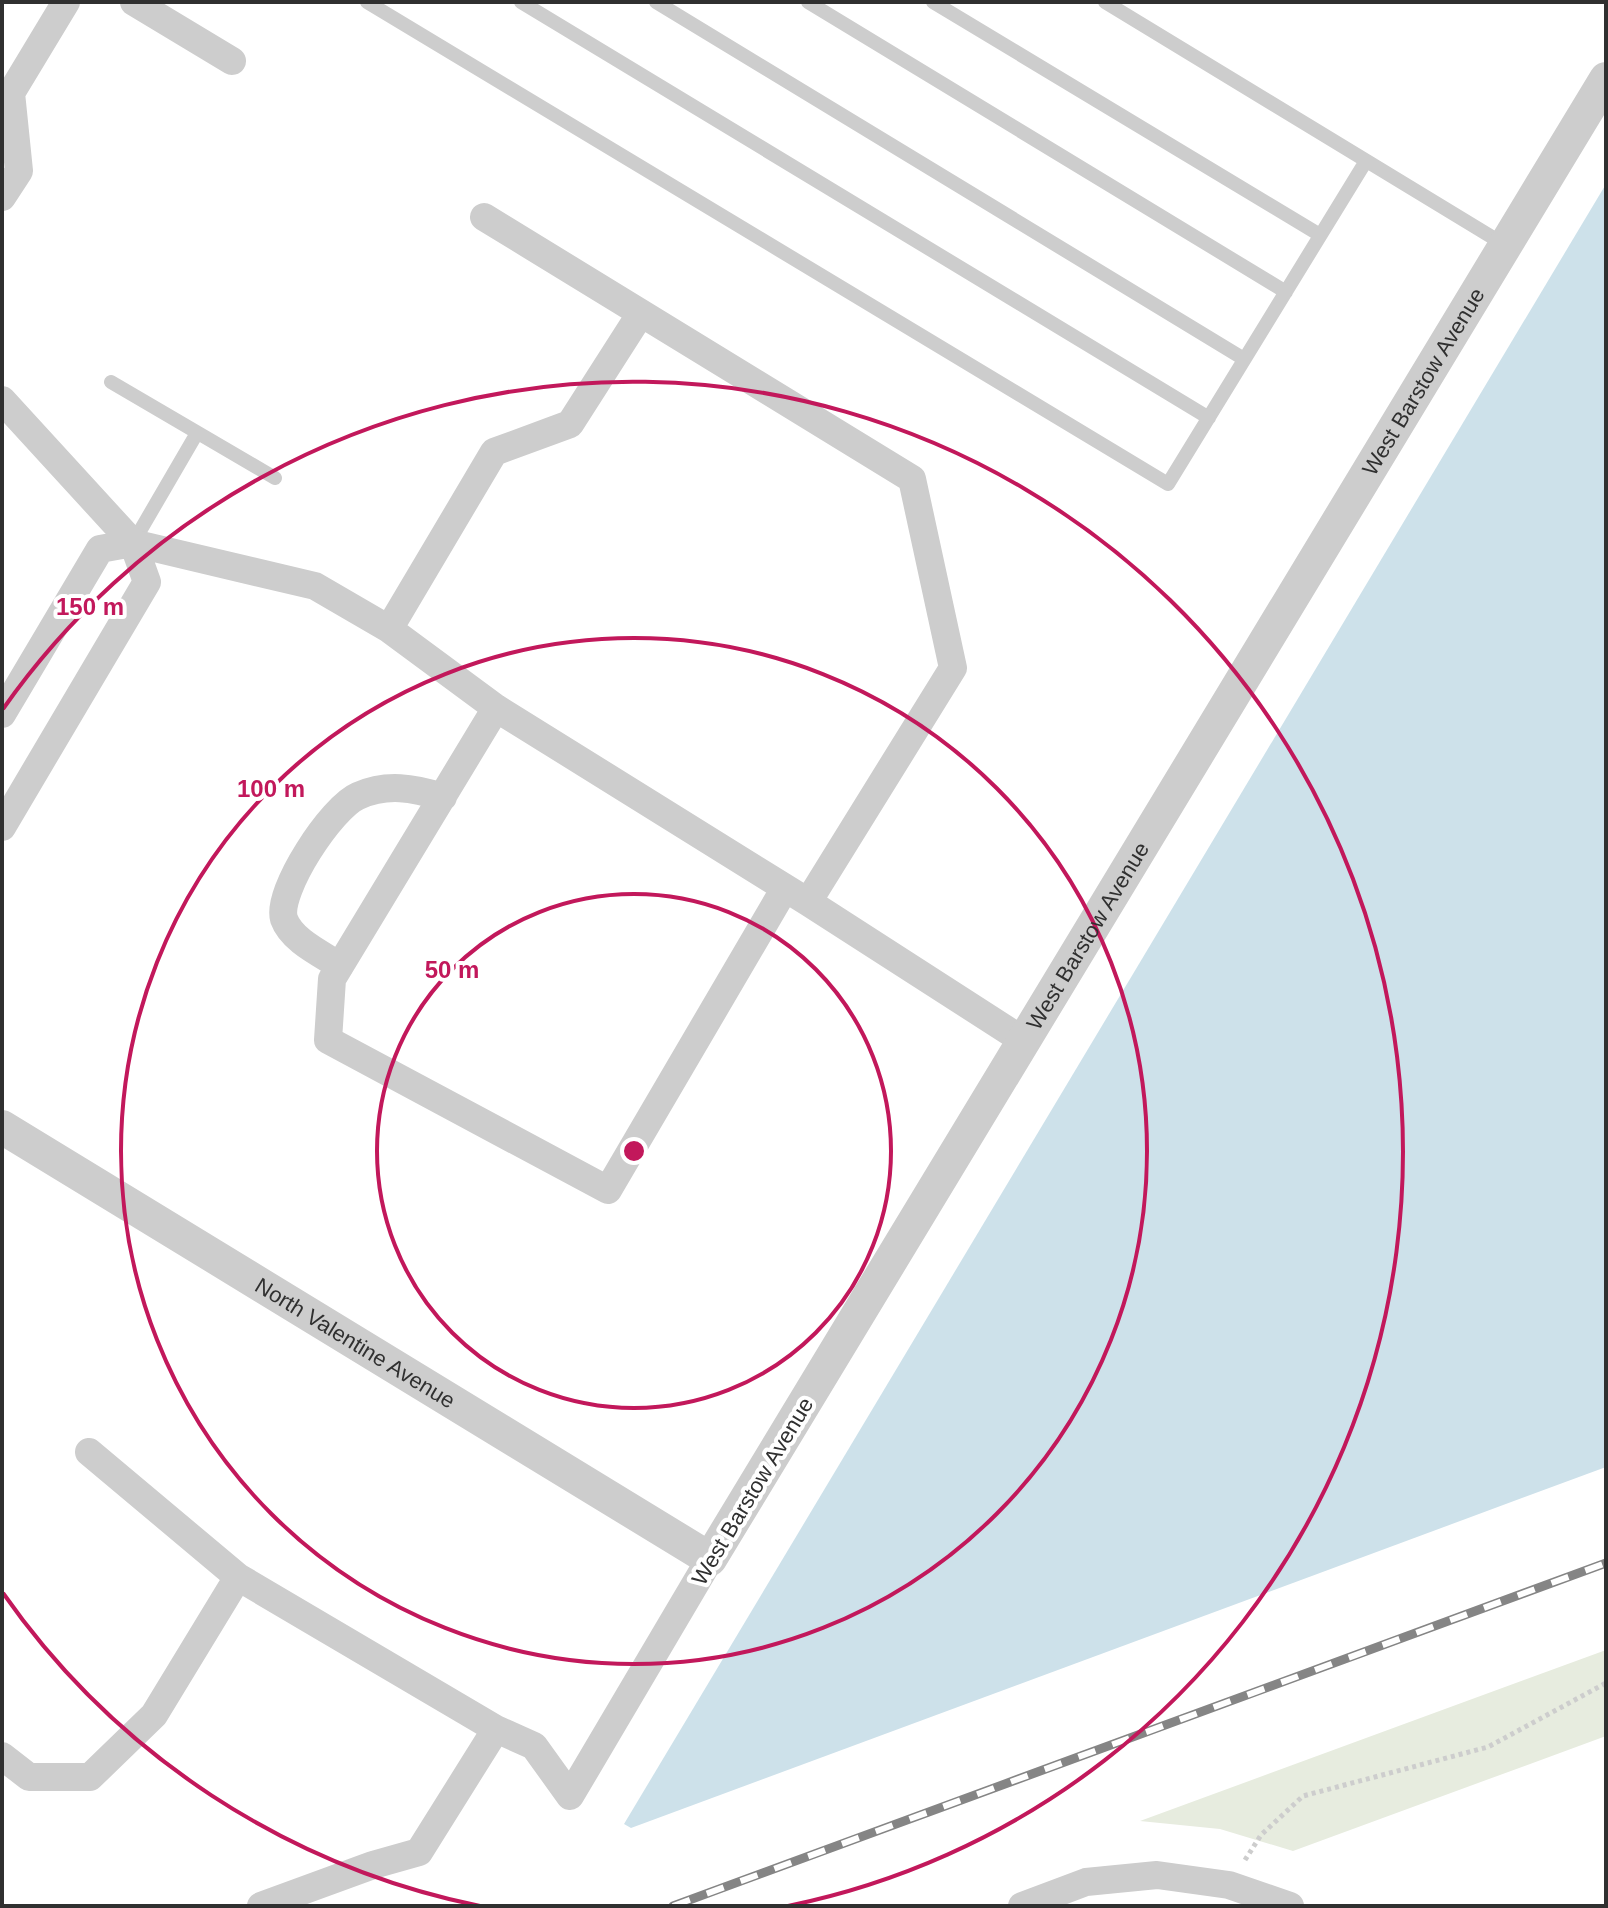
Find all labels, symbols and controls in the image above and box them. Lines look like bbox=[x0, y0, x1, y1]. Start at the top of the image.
street label: West Barstow Avenue bbox=[1357, 283, 1490, 480]
text: 150 m bbox=[56, 593, 124, 620]
text: 100 m bbox=[237, 775, 305, 802]
street label: West Barstow Avenue bbox=[1022, 838, 1154, 1034]
text: 50 m bbox=[425, 956, 479, 983]
centre of rings bbox=[620, 1137, 648, 1165]
street label: North Valentine Avenue bbox=[251, 1273, 460, 1413]
street label: West Barstow Avenue bbox=[686, 1393, 818, 1590]

